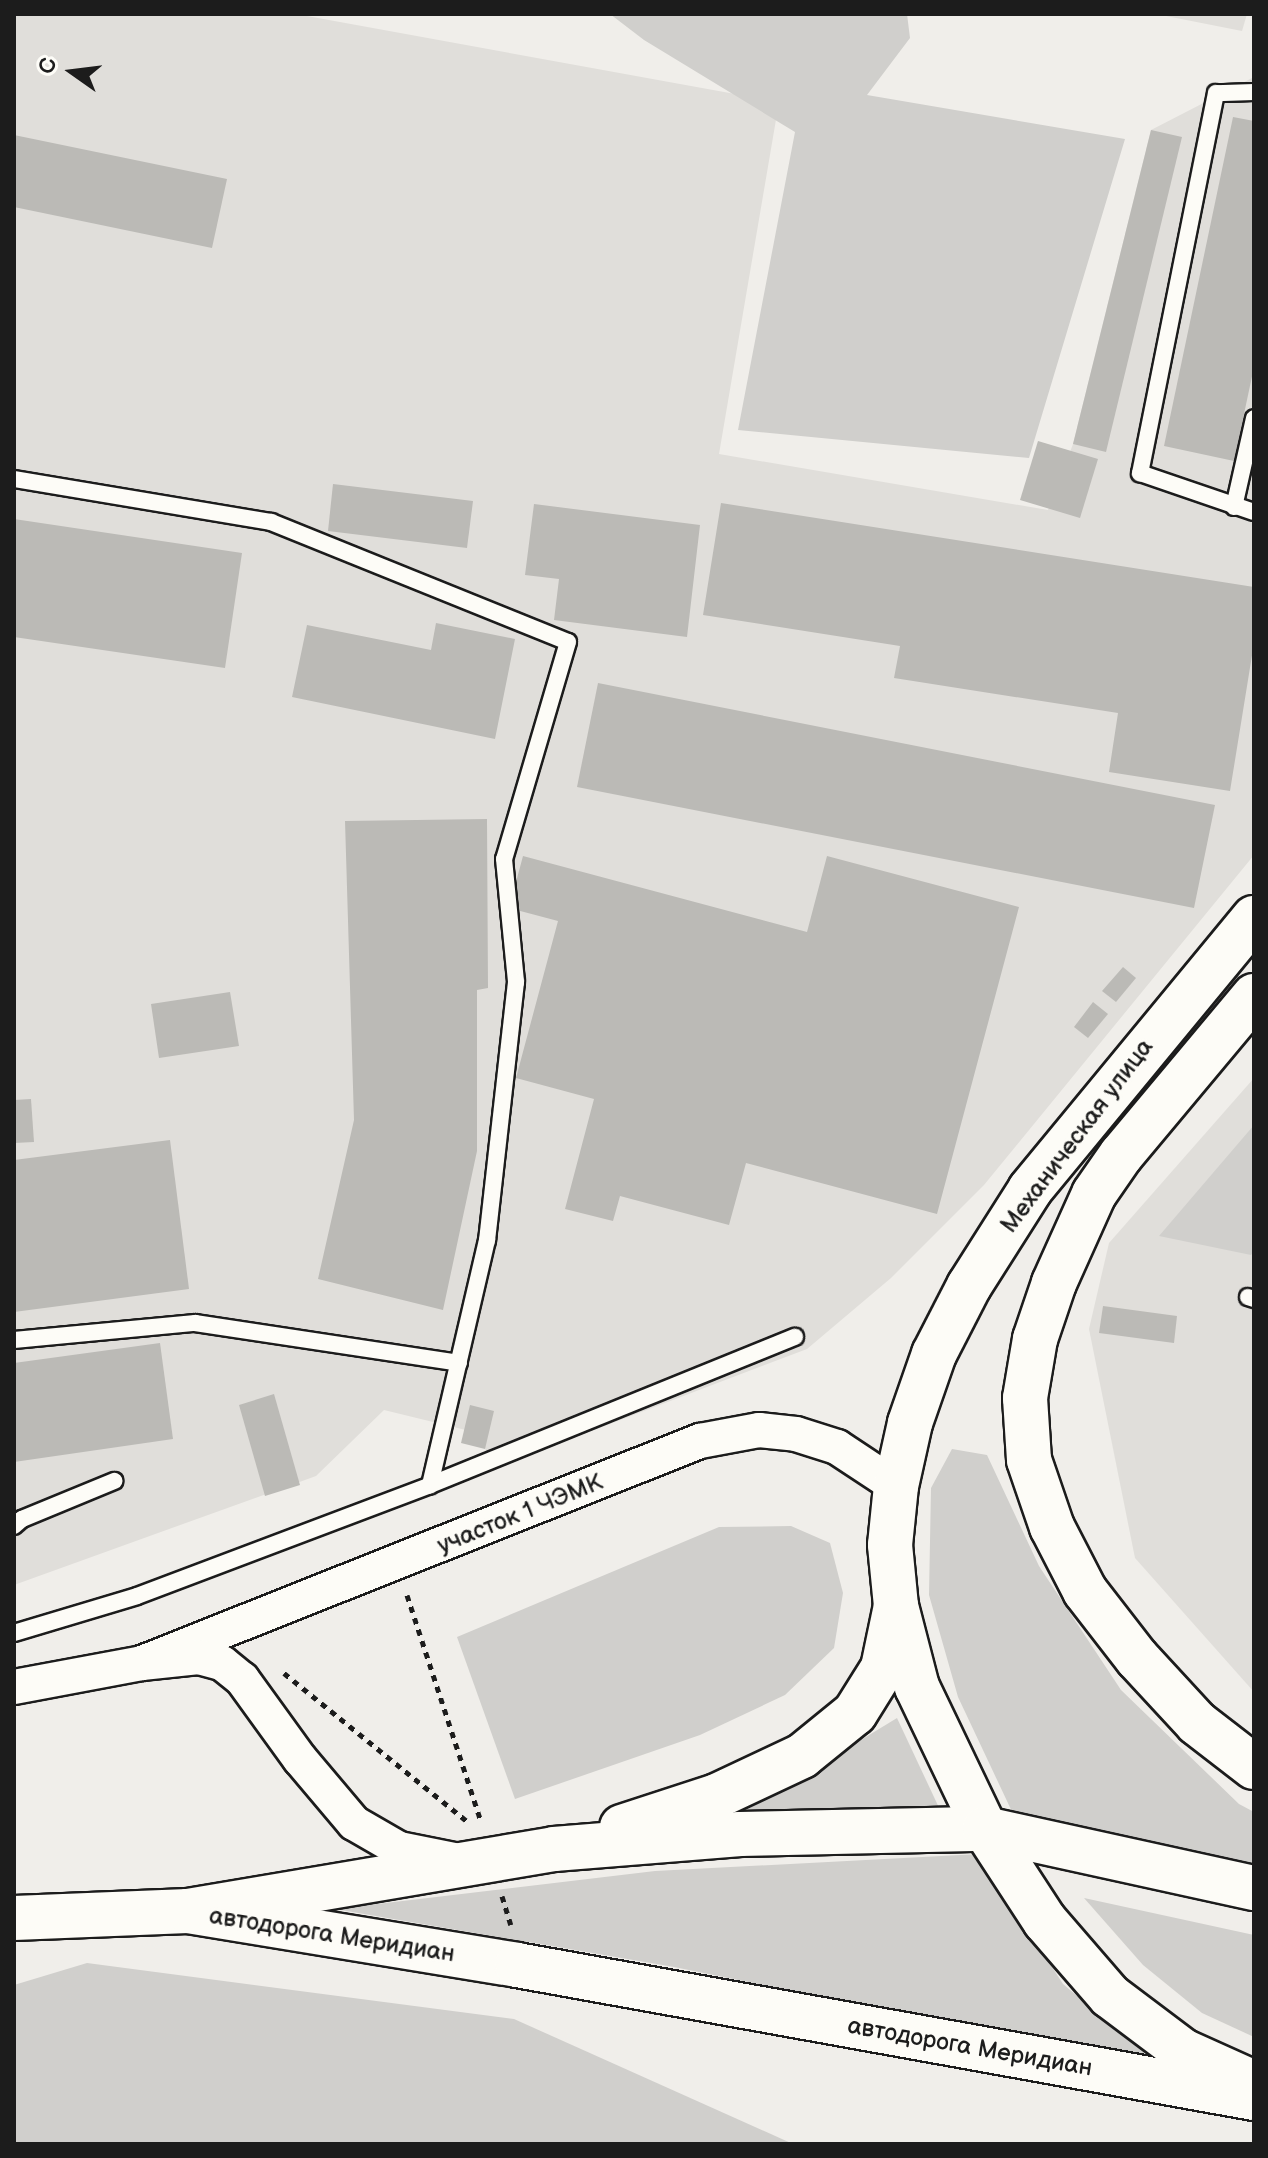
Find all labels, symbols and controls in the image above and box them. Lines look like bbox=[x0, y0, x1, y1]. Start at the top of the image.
north arrow bbox=[32, 32, 112, 112]
text: С bbox=[33, 55, 63, 77]
street label: Механическая улица bbox=[995, 1033, 1159, 1239]
street label: участок 1 ЧЭМК bbox=[433, 1468, 607, 1560]
street label: автодорога Меридиан bbox=[207, 1901, 457, 1969]
street label: автодорога Меридиан bbox=[845, 2011, 1095, 2083]

